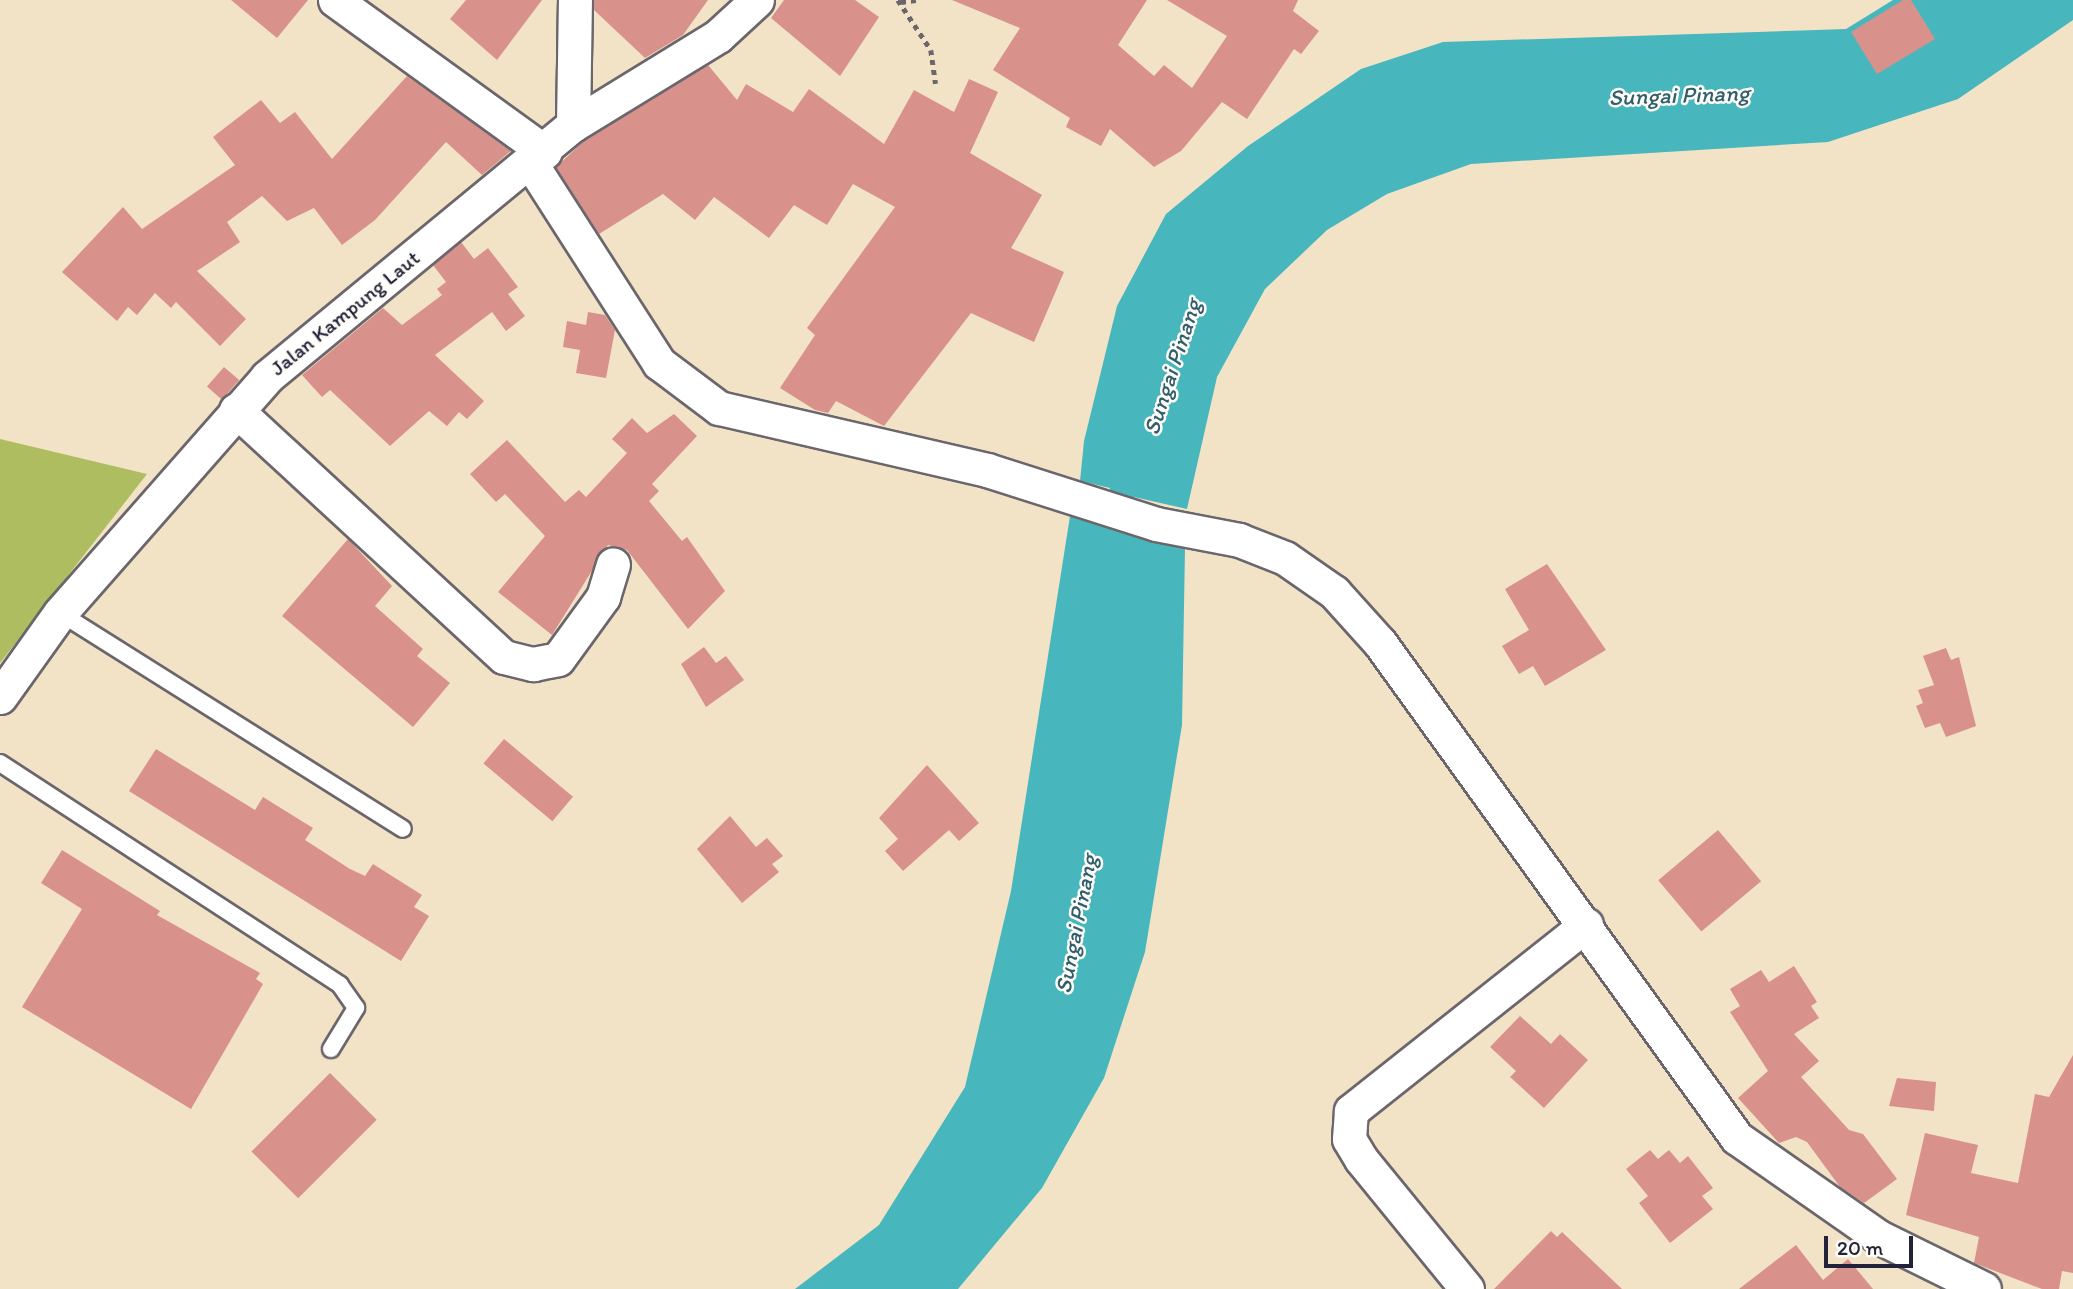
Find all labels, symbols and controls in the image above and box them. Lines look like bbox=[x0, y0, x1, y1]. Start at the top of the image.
water label: Sungai Pinang bbox=[1609, 79, 1749, 111]
street label: Jalan Kampung Laut bbox=[265, 245, 425, 381]
water label: Sungai Pinang bbox=[1137, 296, 1207, 438]
water label: Sungai Pinang bbox=[1049, 853, 1103, 995]
scale bar bbox=[1828, 1222, 1917, 1266]
text: 20 m bbox=[1837, 1235, 1883, 1260]

